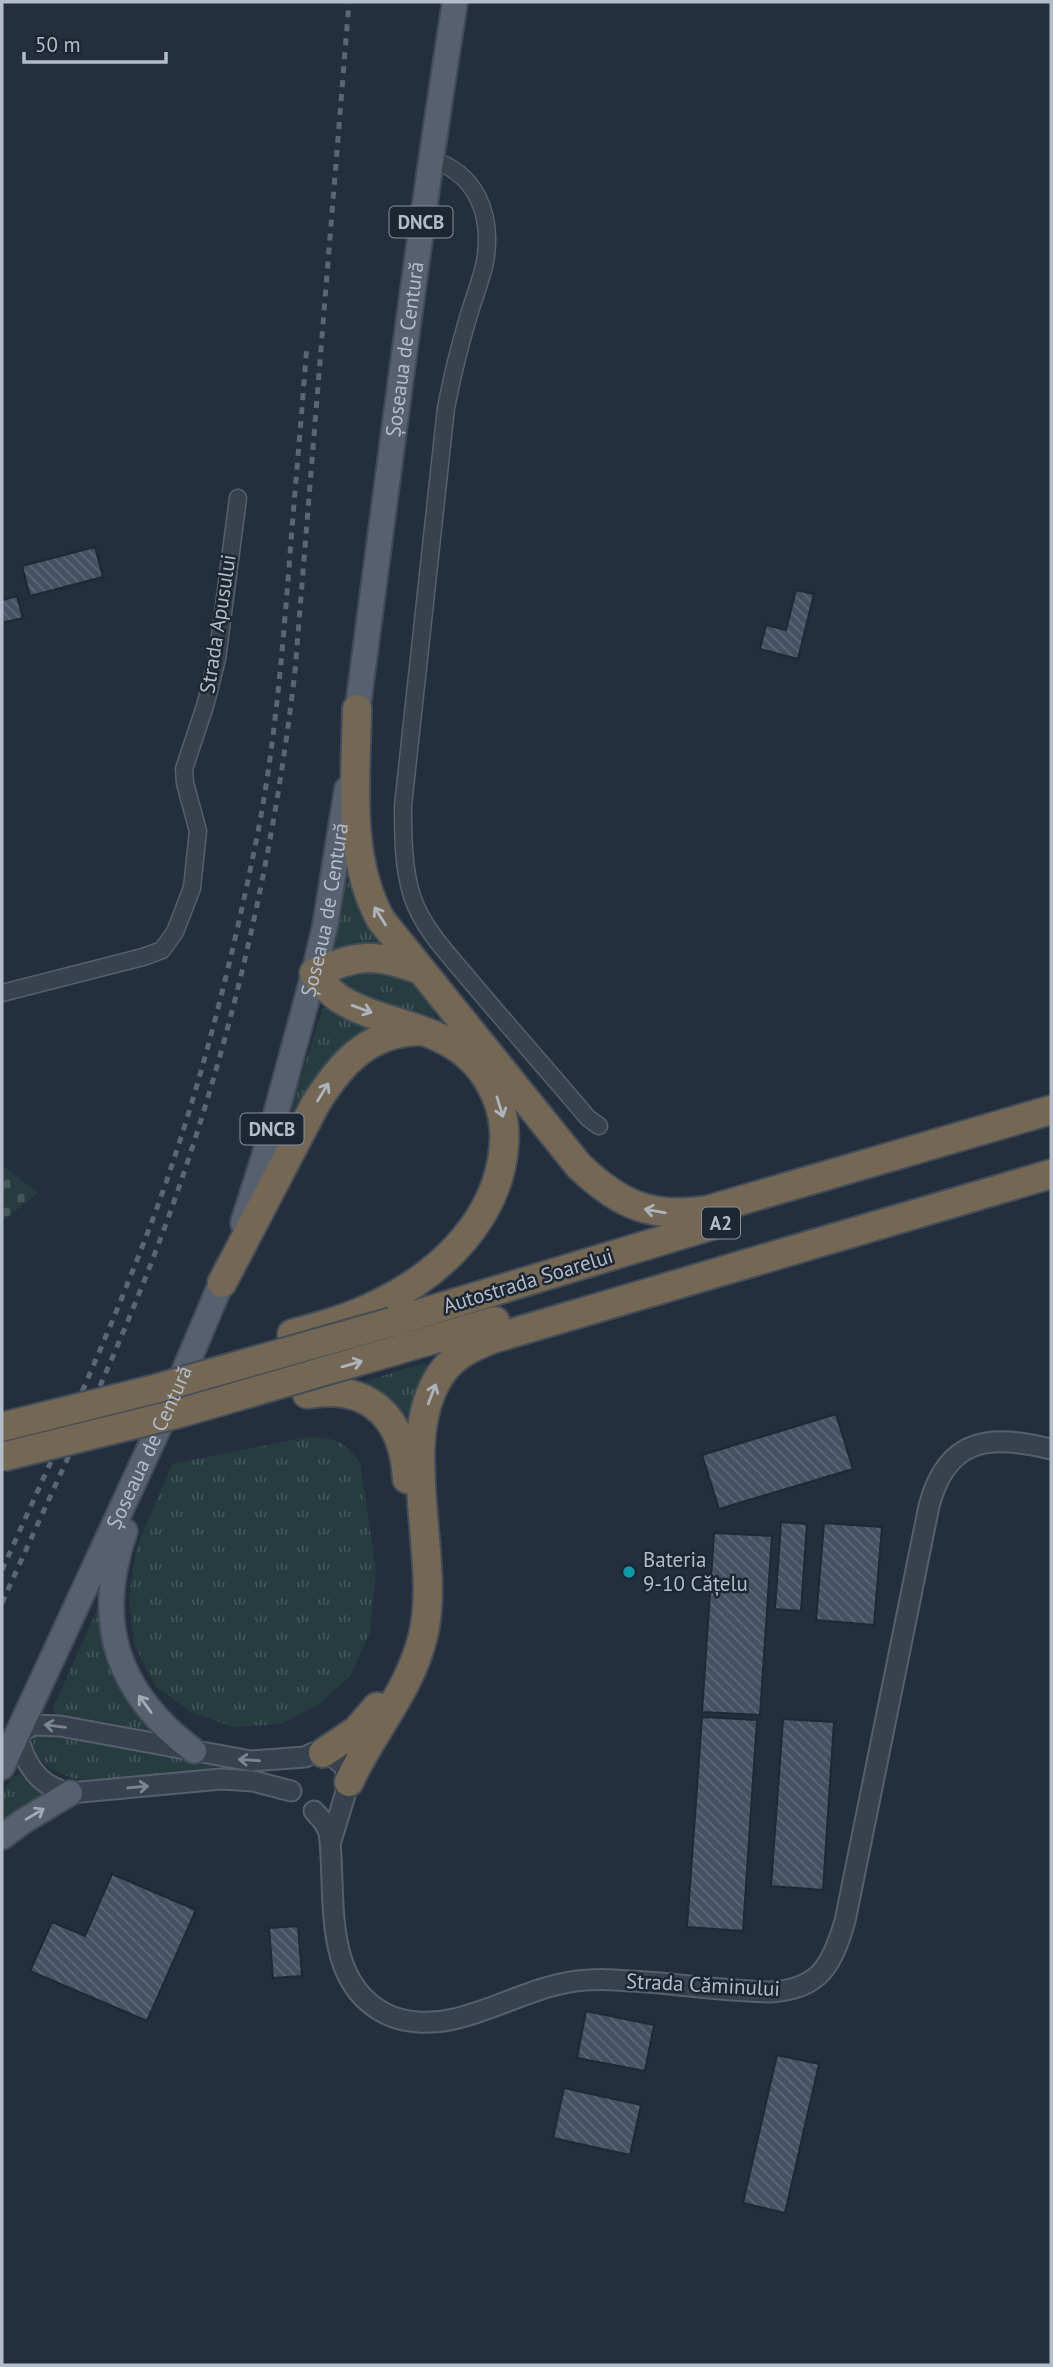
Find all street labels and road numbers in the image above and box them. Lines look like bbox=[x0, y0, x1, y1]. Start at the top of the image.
road number: DNCB bbox=[390, 206, 452, 238]
street label: Șoseaua de Centură bbox=[379, 260, 430, 439]
street label: Strada Apusului bbox=[193, 552, 242, 696]
street label: Șoseaua de Centură bbox=[294, 821, 354, 1000]
road number: DNCB bbox=[240, 1114, 304, 1144]
road number: A2 bbox=[702, 1208, 740, 1238]
street label: Autostrada Soarelui bbox=[440, 1242, 616, 1319]
street label: Șoseaua de Centură bbox=[100, 1361, 198, 1533]
street label: Strada Căminului bbox=[625, 1967, 781, 2002]

